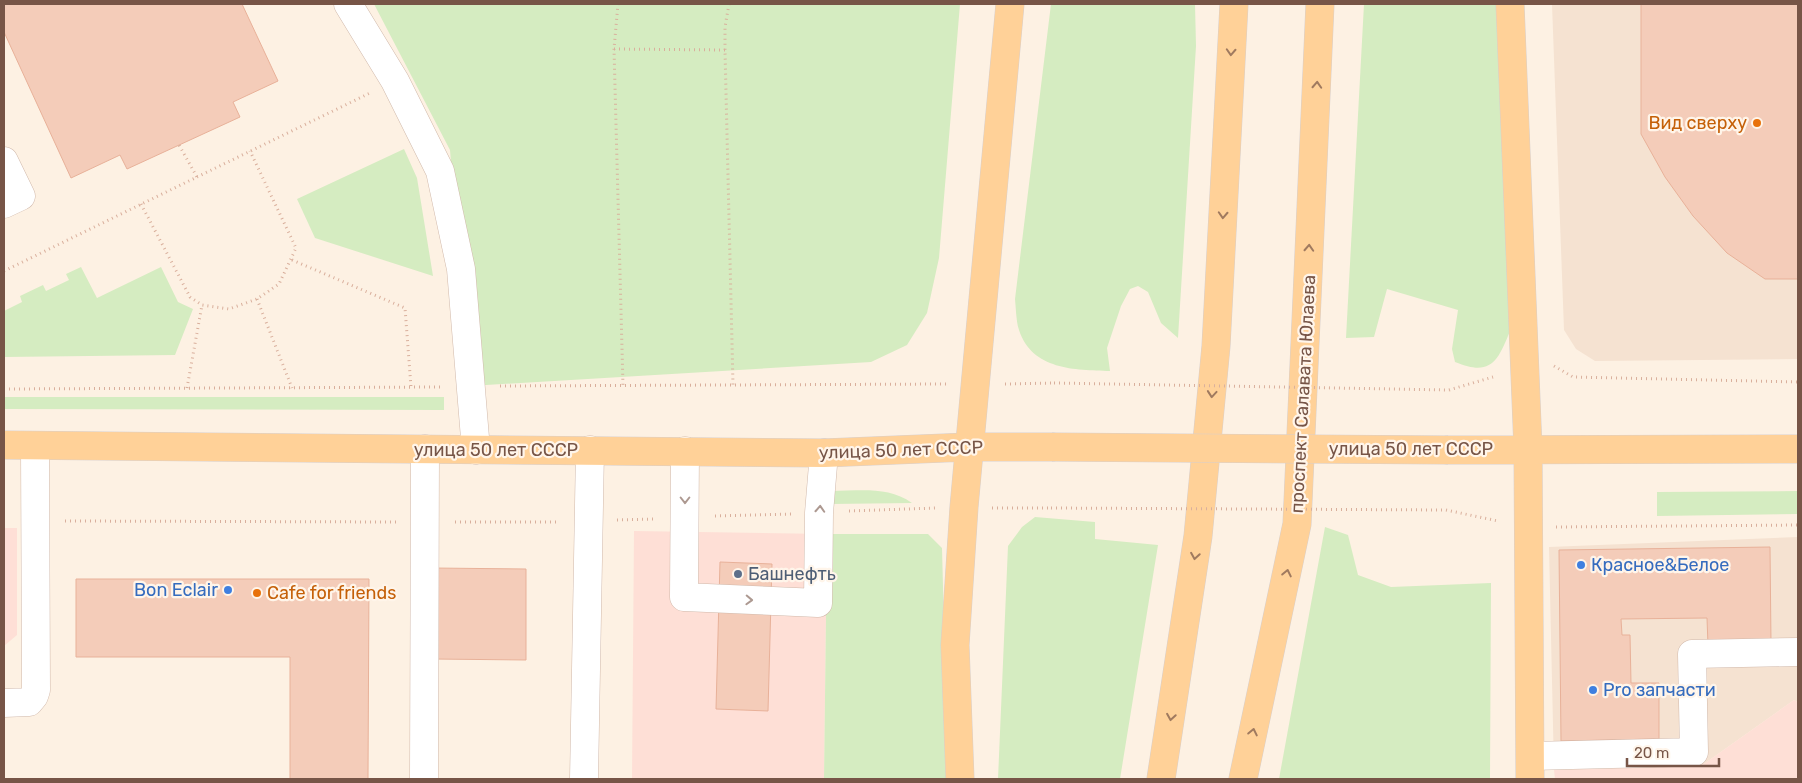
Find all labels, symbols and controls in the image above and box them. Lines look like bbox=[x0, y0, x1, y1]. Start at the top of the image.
one-way arrow bbox=[1226, 49, 1237, 57]
one-way arrow bbox=[1311, 81, 1322, 89]
place label: Вид сверху bbox=[1648, 112, 1747, 134]
marker: Вид сверху bbox=[1751, 117, 1763, 129]
one-way arrow bbox=[1218, 211, 1229, 219]
one-way arrow bbox=[1304, 243, 1315, 251]
street label: проспект Салавата Юлаева bbox=[1286, 274, 1320, 514]
one-way arrow bbox=[1207, 391, 1218, 399]
street label: улица 50 лет СССР bbox=[818, 436, 984, 464]
street label: улица 50 лет СССР bbox=[1329, 438, 1493, 460]
street label: улица 50 лет СССР bbox=[414, 439, 578, 461]
one-way arrow bbox=[680, 496, 690, 504]
one-way arrow bbox=[814, 505, 825, 513]
one-way arrow bbox=[1191, 552, 1201, 560]
place label: Красное&Белое bbox=[1591, 554, 1729, 576]
marker: Красное&Белое bbox=[1575, 559, 1587, 571]
place label: Башнефть bbox=[748, 563, 836, 585]
marker: Башнефть bbox=[732, 568, 744, 580]
one-way arrow bbox=[1281, 568, 1292, 577]
place label: Bon Eclair bbox=[134, 579, 218, 601]
place label: Cafe for friends bbox=[267, 582, 396, 604]
marker: Bon Eclair bbox=[222, 584, 234, 596]
marker: Cafe for friends bbox=[251, 587, 263, 599]
one-way arrow bbox=[746, 594, 754, 605]
place label: Pro запчасти bbox=[1603, 679, 1716, 701]
marker: Pro запчасти bbox=[1587, 684, 1599, 696]
one-way arrow bbox=[1166, 713, 1177, 721]
one-way arrow bbox=[1247, 727, 1258, 736]
scale bar bbox=[1627, 736, 1720, 768]
text: 20 m bbox=[1634, 744, 1669, 762]

